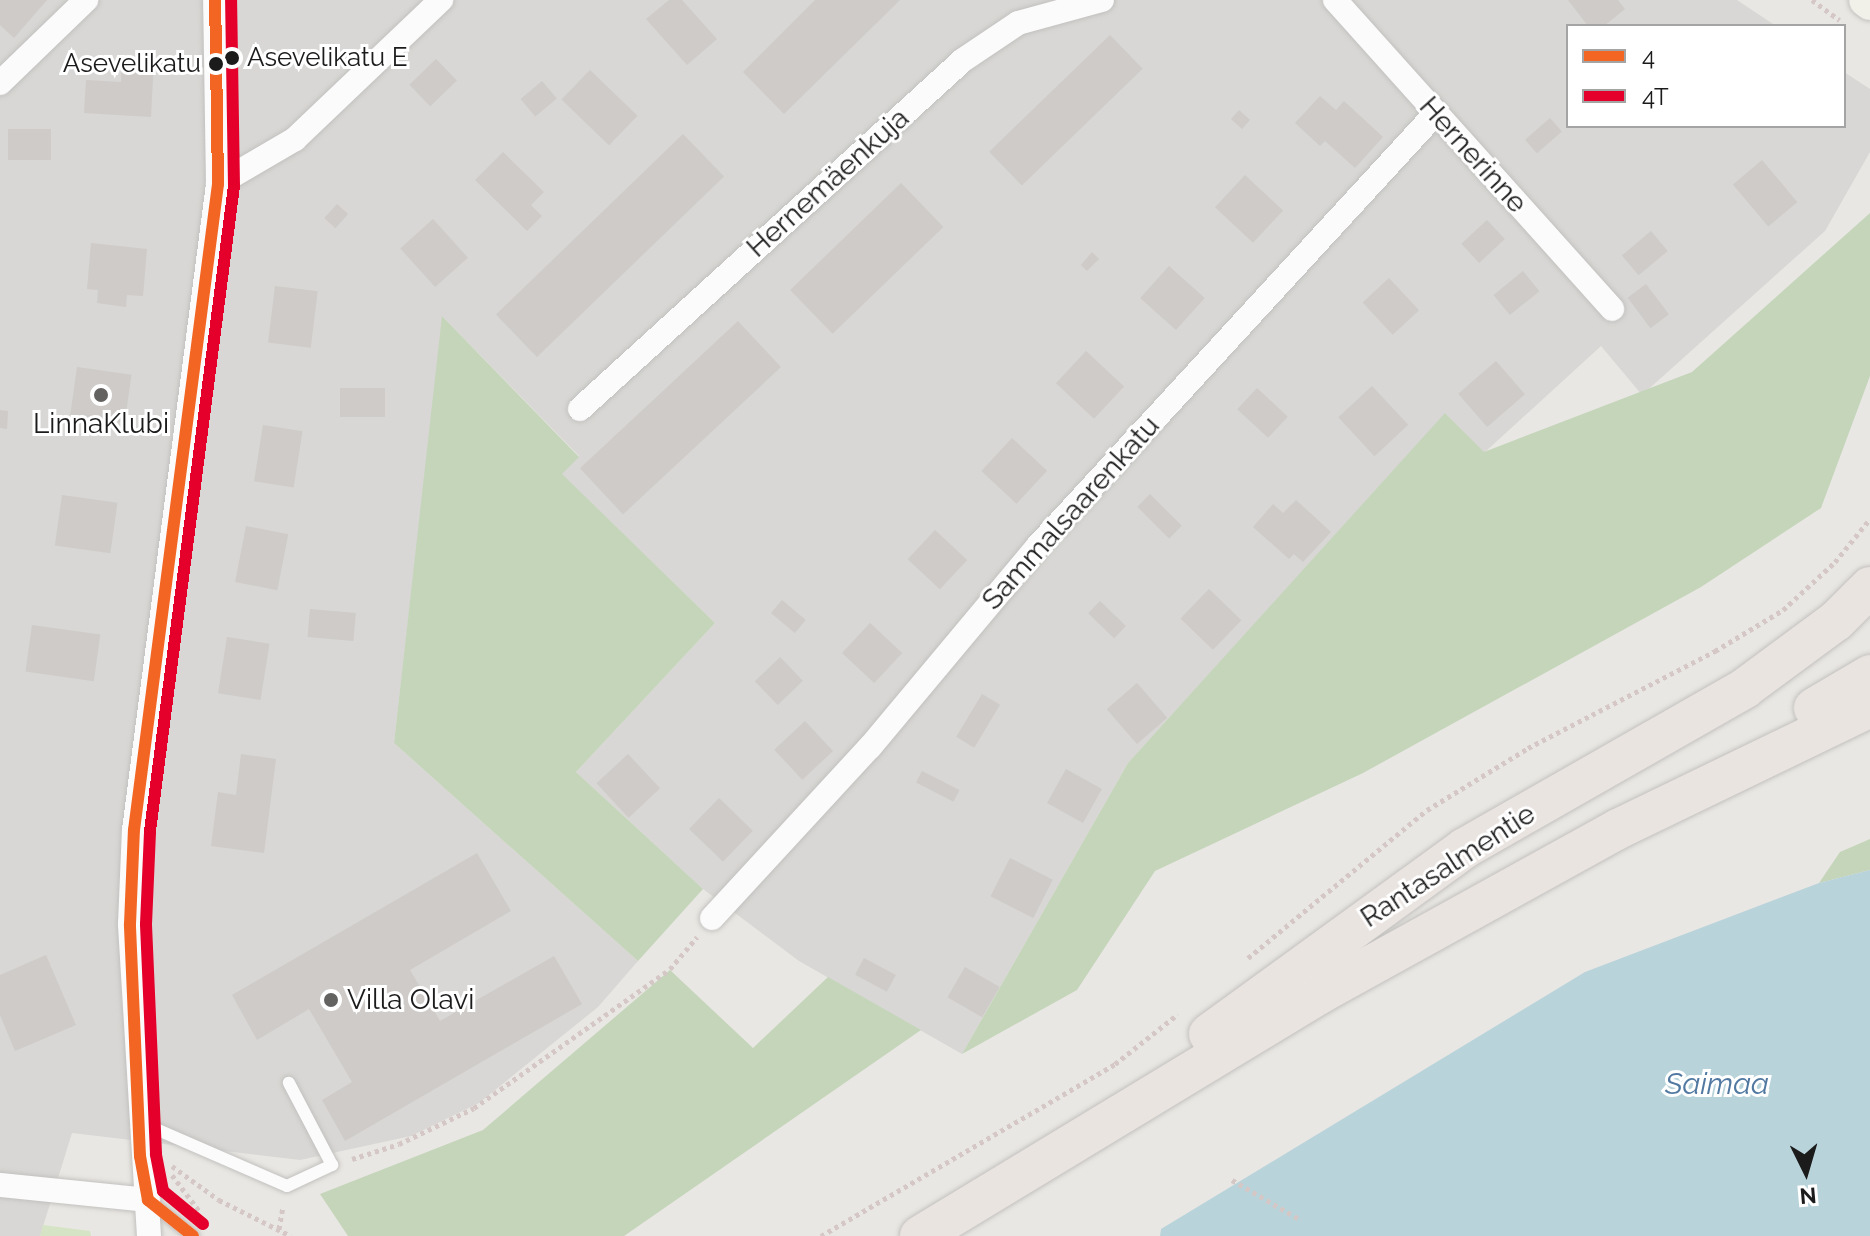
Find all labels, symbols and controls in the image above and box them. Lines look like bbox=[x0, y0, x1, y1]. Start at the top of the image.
legend bbox=[1566, 24, 1846, 128]
place label: Asevelikatu E bbox=[247, 42, 408, 74]
text: 4 bbox=[1642, 42, 1655, 71]
place label: Asevelikatu bbox=[63, 48, 201, 80]
marker: Asevelikatu E bbox=[224, 50, 240, 66]
marker: Asevelikatu bbox=[208, 56, 224, 72]
text: 4T bbox=[1642, 82, 1669, 111]
street label: Hernerinne bbox=[1412, 90, 1534, 220]
street label: Hernemäenkuja bbox=[740, 102, 916, 264]
marker: LinnaKlubi bbox=[92, 386, 110, 404]
place label: LinnaKlubi bbox=[33, 407, 169, 441]
street label: Sammalsaarenkatu bbox=[975, 409, 1167, 617]
street label: Rantasalmentie bbox=[1355, 797, 1541, 935]
place label: Villa Olavi bbox=[347, 983, 474, 1017]
marker: Villa Olavi bbox=[322, 991, 340, 1009]
water label: Saimaa bbox=[1665, 1066, 1769, 1102]
north arrow bbox=[1766, 1132, 1846, 1212]
text: N bbox=[1799, 1182, 1818, 1210]

